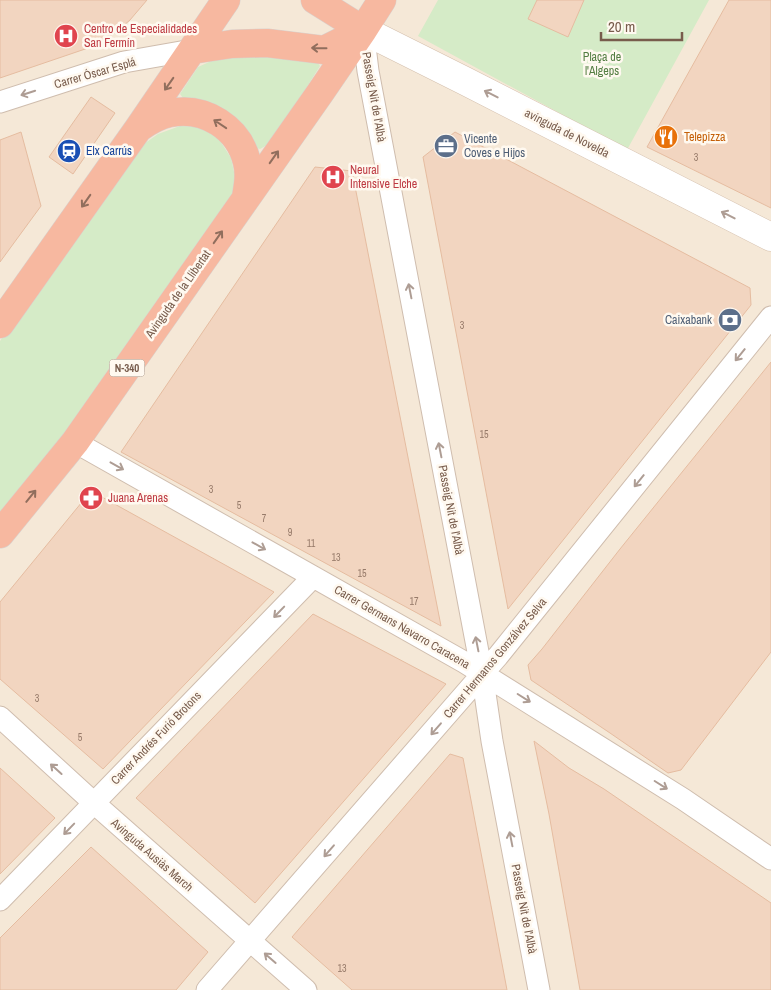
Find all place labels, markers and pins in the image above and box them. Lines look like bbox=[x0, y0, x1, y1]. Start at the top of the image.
place label: Centro de Especialidades San Fermín bbox=[84, 21, 197, 51]
hospital icon: Centro de Especialidades San Fermín bbox=[53, 23, 79, 49]
restaurant icon: Telepizza bbox=[653, 124, 679, 150]
place label: Telepizza bbox=[684, 129, 726, 145]
place label: Vicente Coves e Hijos bbox=[464, 131, 525, 161]
office icon: Vicente Coves e Hijos bbox=[433, 133, 459, 159]
station icon: Elx Carrús bbox=[56, 138, 82, 164]
place label: Elx Carrús bbox=[86, 143, 132, 159]
place label: Neural Intensive Elche bbox=[350, 162, 417, 192]
hospital icon: Neural Intensive Elche bbox=[320, 164, 346, 190]
bank icon: Caixabank bbox=[717, 307, 743, 333]
place label: Caixabank bbox=[665, 312, 712, 328]
pharmacy icon: Juana Arenas bbox=[78, 485, 104, 511]
place label: Juana Arenas bbox=[108, 490, 168, 506]

